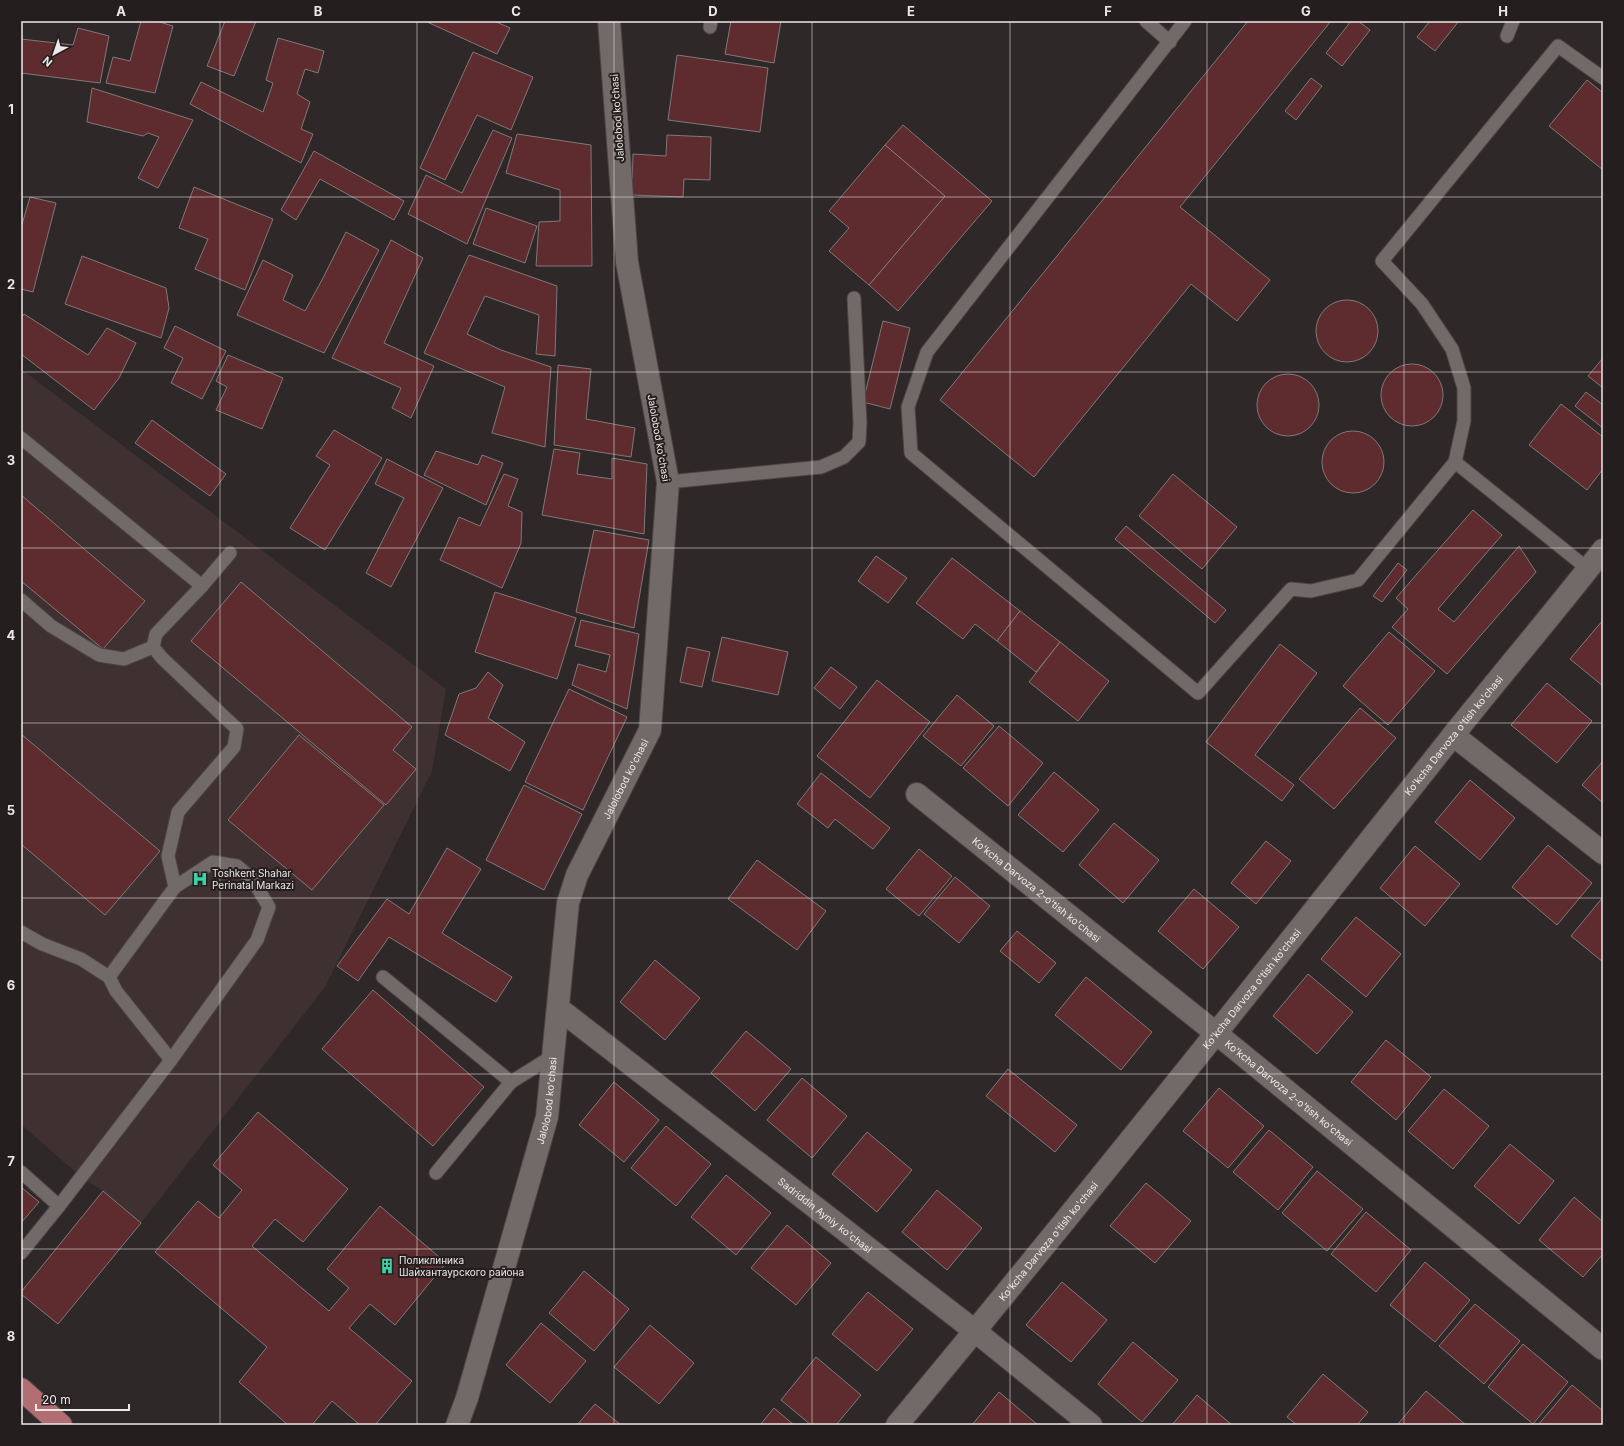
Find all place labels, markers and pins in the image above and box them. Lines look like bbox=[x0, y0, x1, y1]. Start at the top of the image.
place label: Toshkent Shahar Perinatal Markazi bbox=[212, 867, 294, 891]
hospital icon: Toshkent Shahar Perinatal Markazi bbox=[191, 870, 209, 888]
place label: Поликлиника Шайхантаурского района bbox=[399, 1254, 524, 1278]
building icon: Поликлиника Шайхантаурского района bbox=[378, 1257, 396, 1275]

